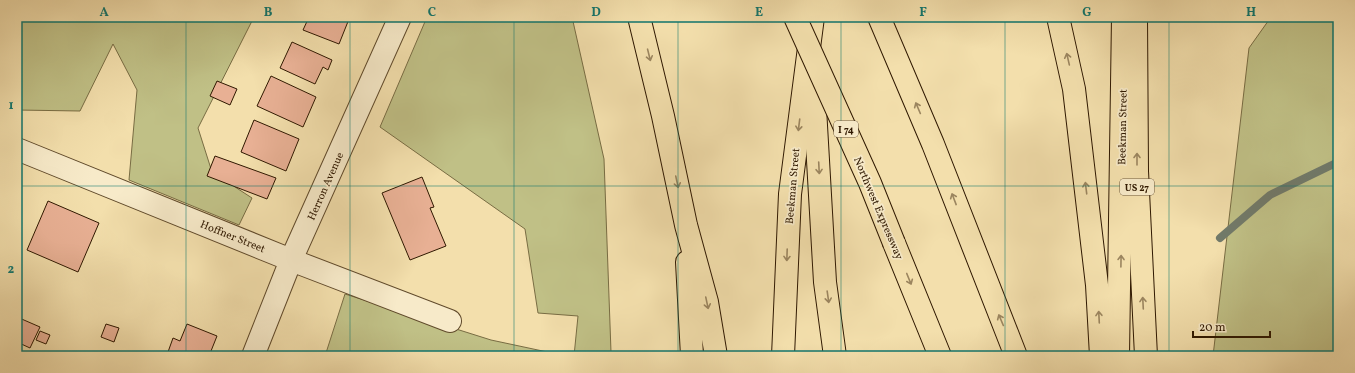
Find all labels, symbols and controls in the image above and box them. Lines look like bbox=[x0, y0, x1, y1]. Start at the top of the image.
text: A bbox=[99, 4, 109, 22]
text: B bbox=[264, 4, 273, 22]
text: C bbox=[428, 4, 436, 22]
text: D bbox=[591, 4, 601, 22]
text: E bbox=[755, 4, 763, 22]
text: F bbox=[919, 4, 927, 22]
text: G bbox=[1082, 4, 1092, 22]
text: H bbox=[1246, 4, 1256, 22]
one-way arrow bbox=[645, 48, 653, 61]
one-way arrow bbox=[1063, 53, 1071, 66]
street label: Beekman Street bbox=[1115, 89, 1132, 165]
text: 1 bbox=[8, 97, 14, 115]
one-way arrow bbox=[914, 103, 921, 115]
one-way arrow bbox=[795, 118, 803, 131]
road number: I 74 bbox=[834, 121, 858, 137]
street label: Beekman Street bbox=[783, 147, 804, 225]
street label: Herron Avenue bbox=[305, 150, 348, 223]
one-way arrow bbox=[1133, 153, 1140, 166]
street label: Northwest Expressway bbox=[849, 155, 906, 262]
one-way arrow bbox=[815, 161, 822, 174]
one-way arrow bbox=[673, 175, 681, 188]
road number: US 27 bbox=[1120, 179, 1154, 195]
one-way arrow bbox=[1082, 182, 1089, 195]
one-way arrow bbox=[949, 193, 957, 205]
street label: Hoffner Street bbox=[198, 218, 267, 257]
one-way arrow bbox=[784, 248, 791, 261]
one-way arrow bbox=[1117, 255, 1124, 268]
text: 2 bbox=[8, 261, 15, 279]
one-way arrow bbox=[905, 273, 913, 285]
one-way arrow bbox=[824, 291, 831, 304]
one-way arrow bbox=[704, 296, 712, 309]
one-way arrow bbox=[1139, 297, 1147, 310]
one-way arrow bbox=[1095, 311, 1102, 324]
scale bar bbox=[1193, 313, 1270, 339]
one-way arrow bbox=[997, 314, 1004, 326]
text: 20 m bbox=[1199, 320, 1226, 336]

